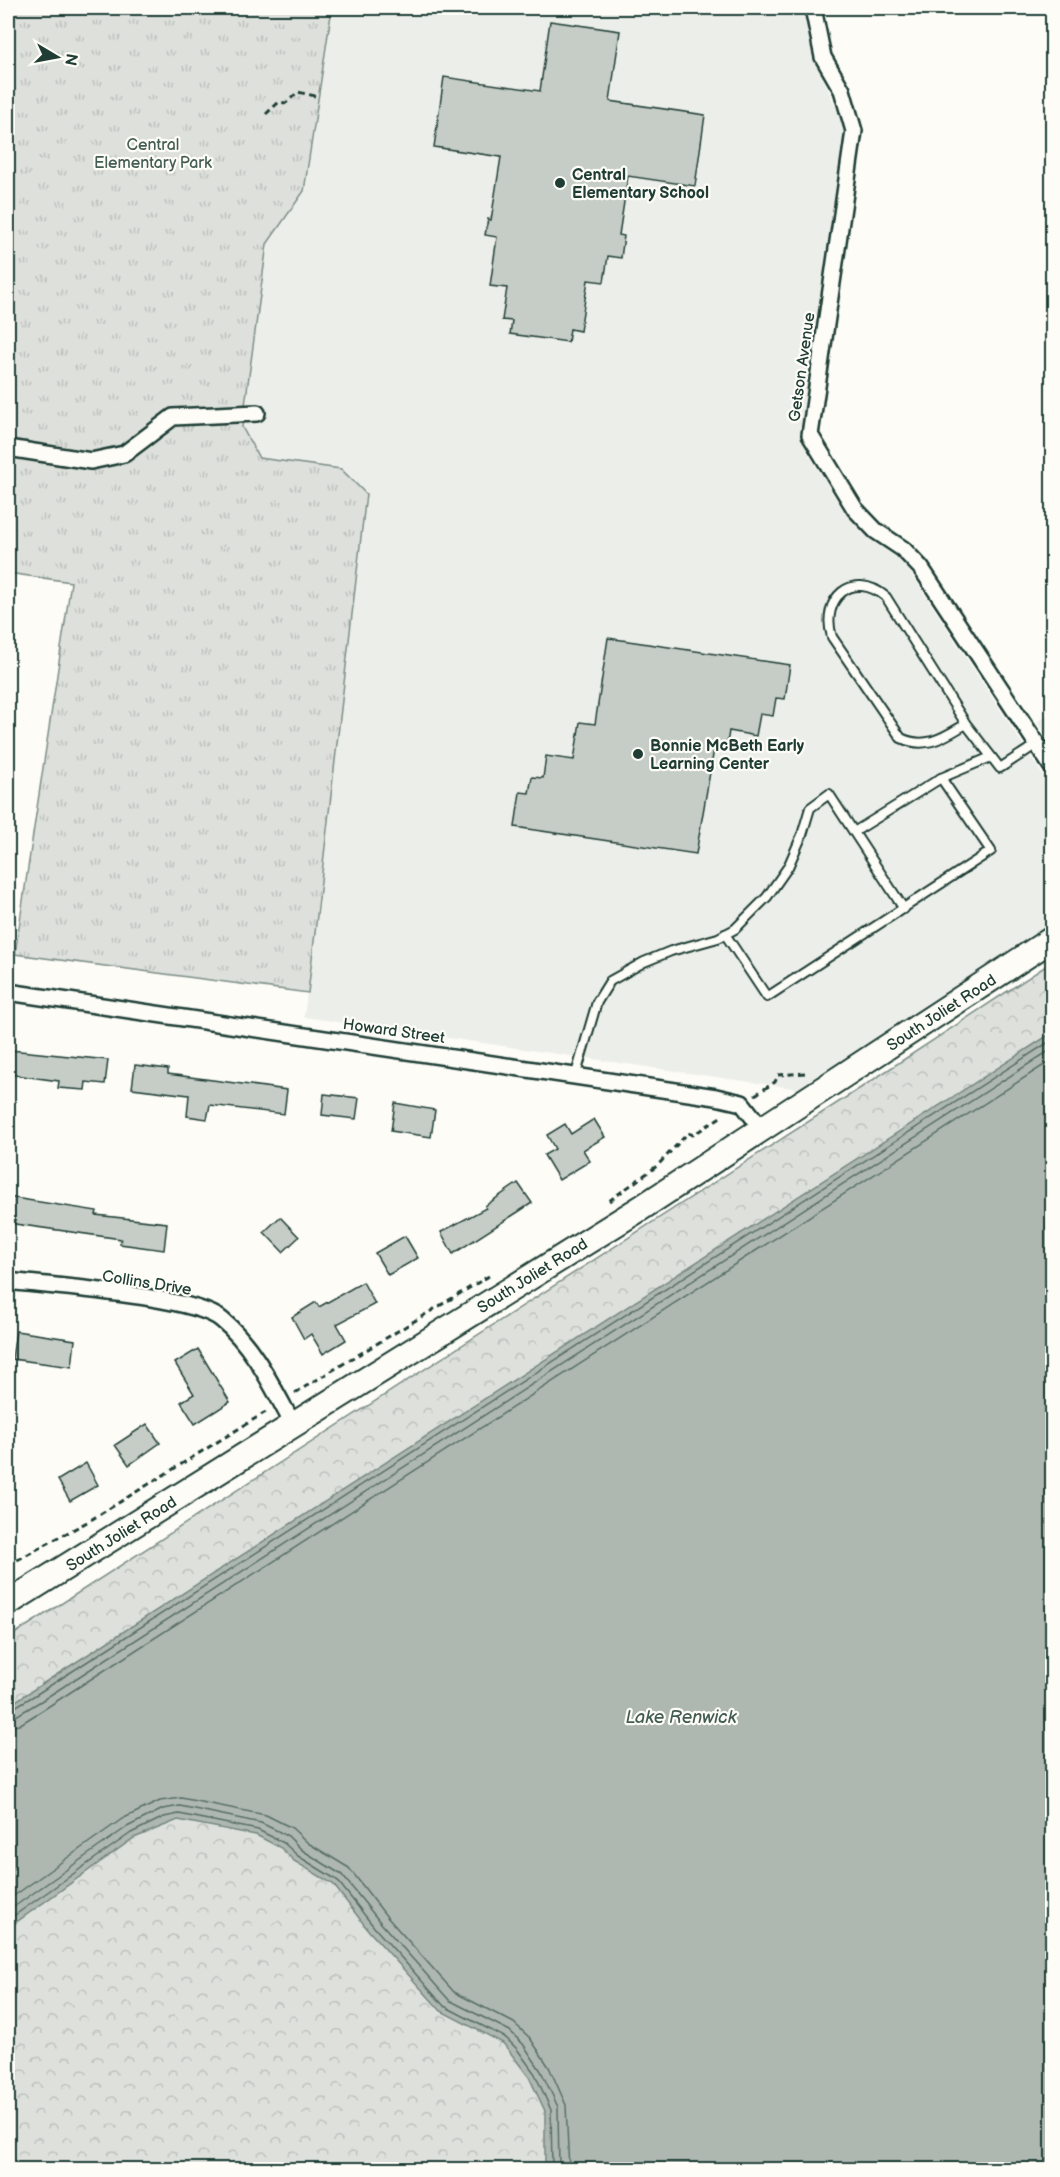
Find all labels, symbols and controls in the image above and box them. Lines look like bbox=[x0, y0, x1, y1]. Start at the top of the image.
north arrow bbox=[27, 27, 87, 87]
text: N bbox=[60, 52, 81, 67]
park label: Central Elementary Park bbox=[94, 136, 212, 173]
place label: Central Elementary School bbox=[572, 166, 709, 203]
marker: Central Elementary School bbox=[553, 176, 567, 190]
street label: Getson Avenue bbox=[785, 311, 820, 423]
place label: Bonnie McBeth Early Learning Center bbox=[650, 737, 805, 774]
marker: Bonnie McBeth Early Learning Center bbox=[631, 747, 645, 761]
street label: South Joliet Road bbox=[884, 971, 1000, 1056]
street label: Howard Street bbox=[342, 1015, 446, 1048]
street label: South Joliet Road bbox=[474, 1235, 592, 1318]
street label: Collins Drive bbox=[101, 1267, 193, 1300]
street label: South Joliet Road bbox=[63, 1493, 181, 1576]
water label: Lake Renwick bbox=[626, 1707, 738, 1728]

